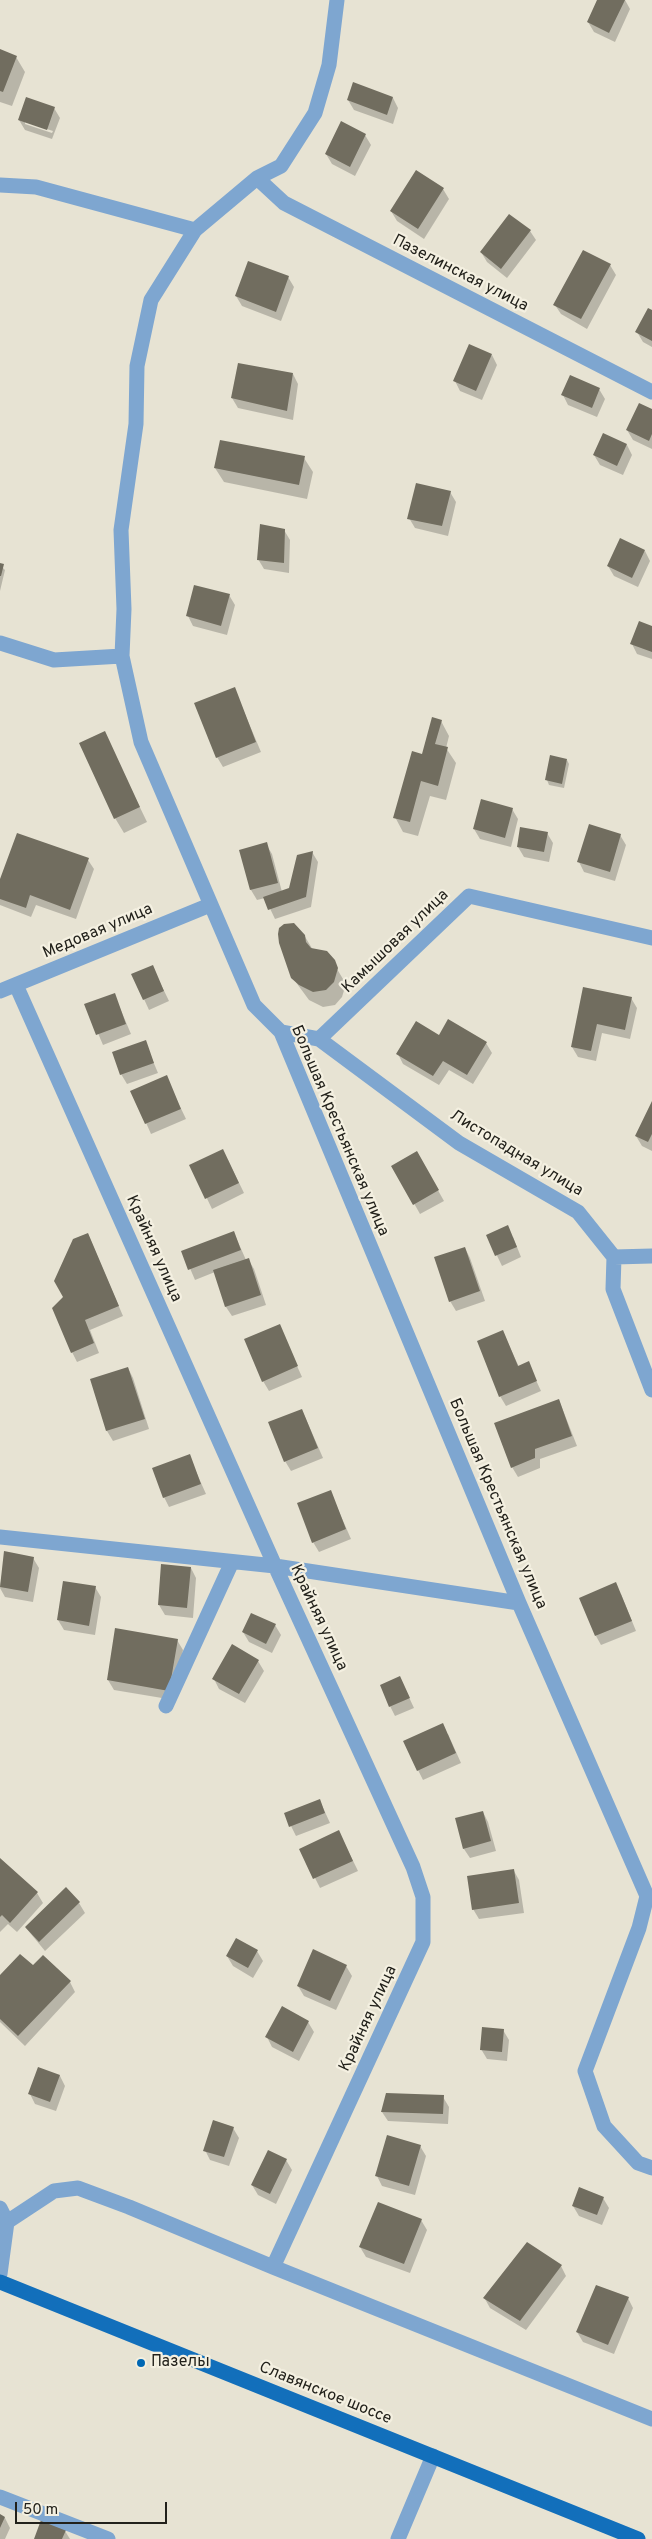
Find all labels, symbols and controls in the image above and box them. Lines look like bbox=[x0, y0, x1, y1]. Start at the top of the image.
street label: Пазелинская улица bbox=[389, 231, 531, 317]
street label: Камышовая улица bbox=[339, 886, 453, 998]
street label: Медовая улица bbox=[40, 900, 156, 964]
street label: Большая Крестьянская улица bbox=[286, 1023, 392, 1239]
street label: Листопадная улица bbox=[446, 1107, 586, 1201]
street label: Крайняя улица bbox=[121, 1193, 185, 1305]
street label: Большая Крестьянская улица bbox=[444, 1396, 550, 1612]
street label: Крайняя улица bbox=[285, 1562, 351, 1674]
street label: Крайняя улица bbox=[336, 1963, 402, 2075]
place label: Пазелы bbox=[151, 2353, 210, 2373]
marker: Пазелы bbox=[135, 2357, 147, 2369]
street label: Славянское шоссе bbox=[256, 2359, 394, 2429]
scale bar bbox=[18, 2492, 170, 2524]
text: 50 m bbox=[23, 2501, 58, 2520]

